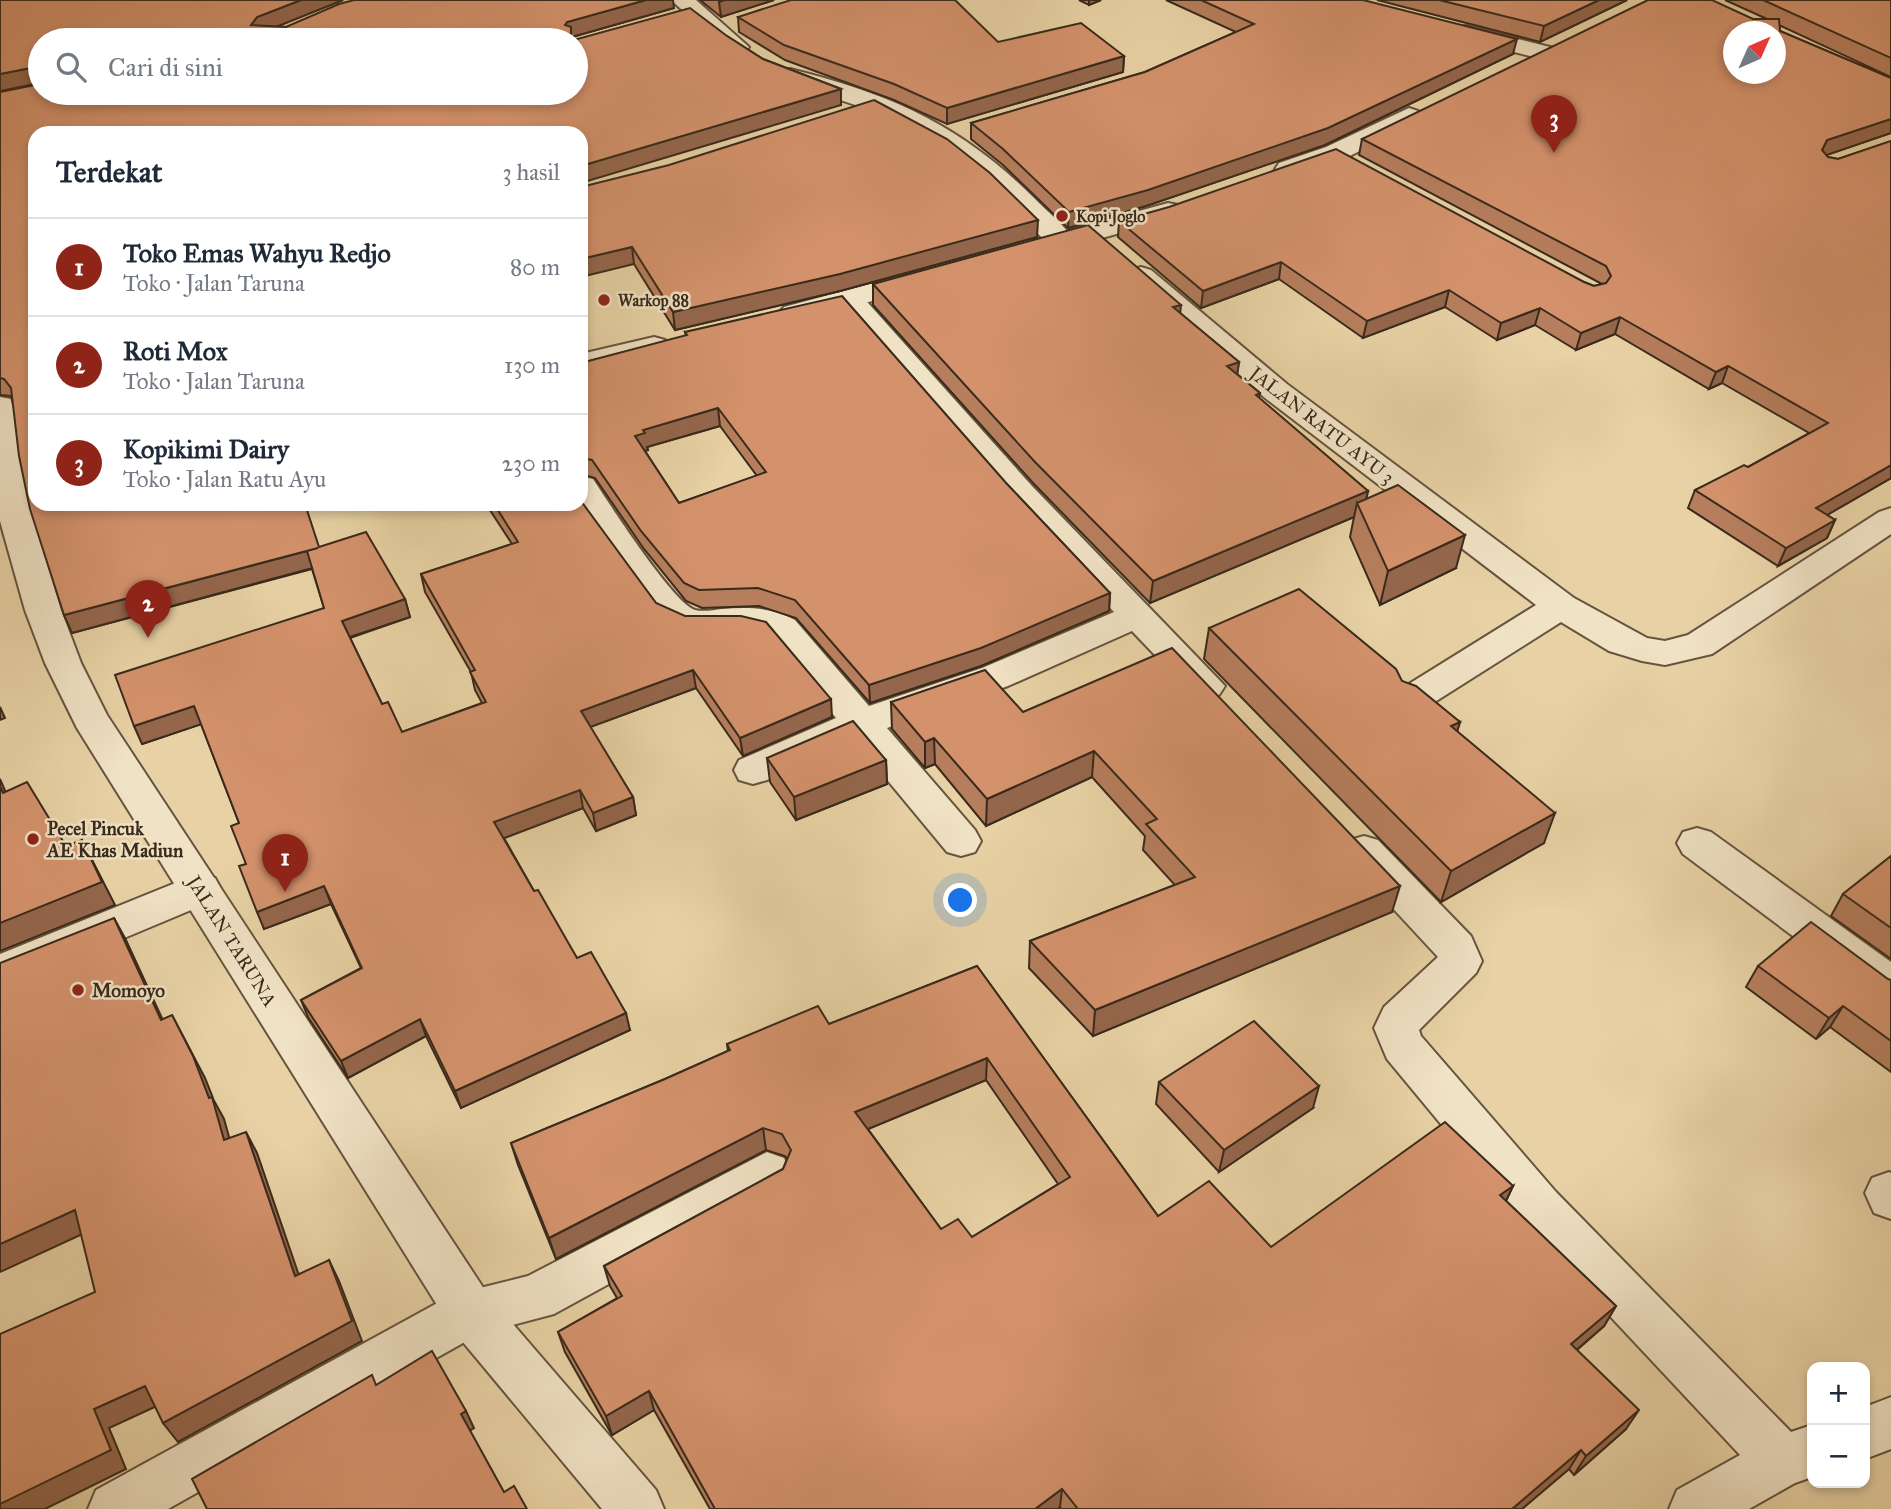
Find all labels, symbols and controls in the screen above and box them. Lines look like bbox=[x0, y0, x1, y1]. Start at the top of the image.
north arrow bbox=[1723, 21, 1786, 84]
search box bbox=[28, 28, 588, 105]
icon: search bbox=[52, 48, 90, 86]
text: Cari di sini bbox=[108, 51, 223, 83]
pin: 3 bbox=[1531, 95, 1577, 153]
text: Terdekat bbox=[56, 154, 162, 190]
text: 3 hasil bbox=[502, 158, 560, 186]
place label: Kopi Joglo bbox=[1076, 207, 1145, 227]
marker: Kopi Joglo bbox=[1054, 208, 1070, 224]
text: Toko Emas Wahyu Redjo bbox=[123, 237, 391, 269]
text: 1 bbox=[74, 253, 84, 281]
text: 80 m bbox=[510, 253, 560, 281]
text: Toko · Jalan Taruna bbox=[123, 269, 305, 297]
place label: Warkop 88 bbox=[618, 291, 689, 311]
marker: Warkop 88 bbox=[596, 292, 612, 308]
text: Roti Mox bbox=[123, 335, 227, 367]
text: 2 bbox=[73, 351, 85, 379]
text: 130 m bbox=[504, 351, 560, 379]
street label: JALAN RATU AYU 3 bbox=[1243, 360, 1399, 489]
text: Toko · Jalan Taruna bbox=[123, 367, 305, 395]
text: Kopikimi Dairy bbox=[123, 433, 289, 465]
text: 3 bbox=[74, 449, 84, 477]
text: 230 m bbox=[502, 449, 560, 477]
text: Toko · Jalan Ratu Ayu bbox=[123, 465, 326, 493]
pin: 2 bbox=[125, 580, 171, 638]
place label: Pecel Pincuk AE Khas Madiun bbox=[45, 817, 184, 862]
marker: Pecel Pincuk AE Khas Madiun bbox=[25, 831, 41, 847]
pin: 1 bbox=[262, 834, 308, 892]
street label: JALAN TARUNA bbox=[181, 870, 282, 1011]
your location bbox=[943, 883, 977, 917]
place label: Momoyo bbox=[92, 979, 165, 1003]
marker: Momoyo bbox=[70, 982, 86, 998]
map controls bbox=[1807, 1362, 1870, 1488]
button: + bbox=[1807, 1362, 1870, 1425]
button: − bbox=[1807, 1425, 1870, 1488]

